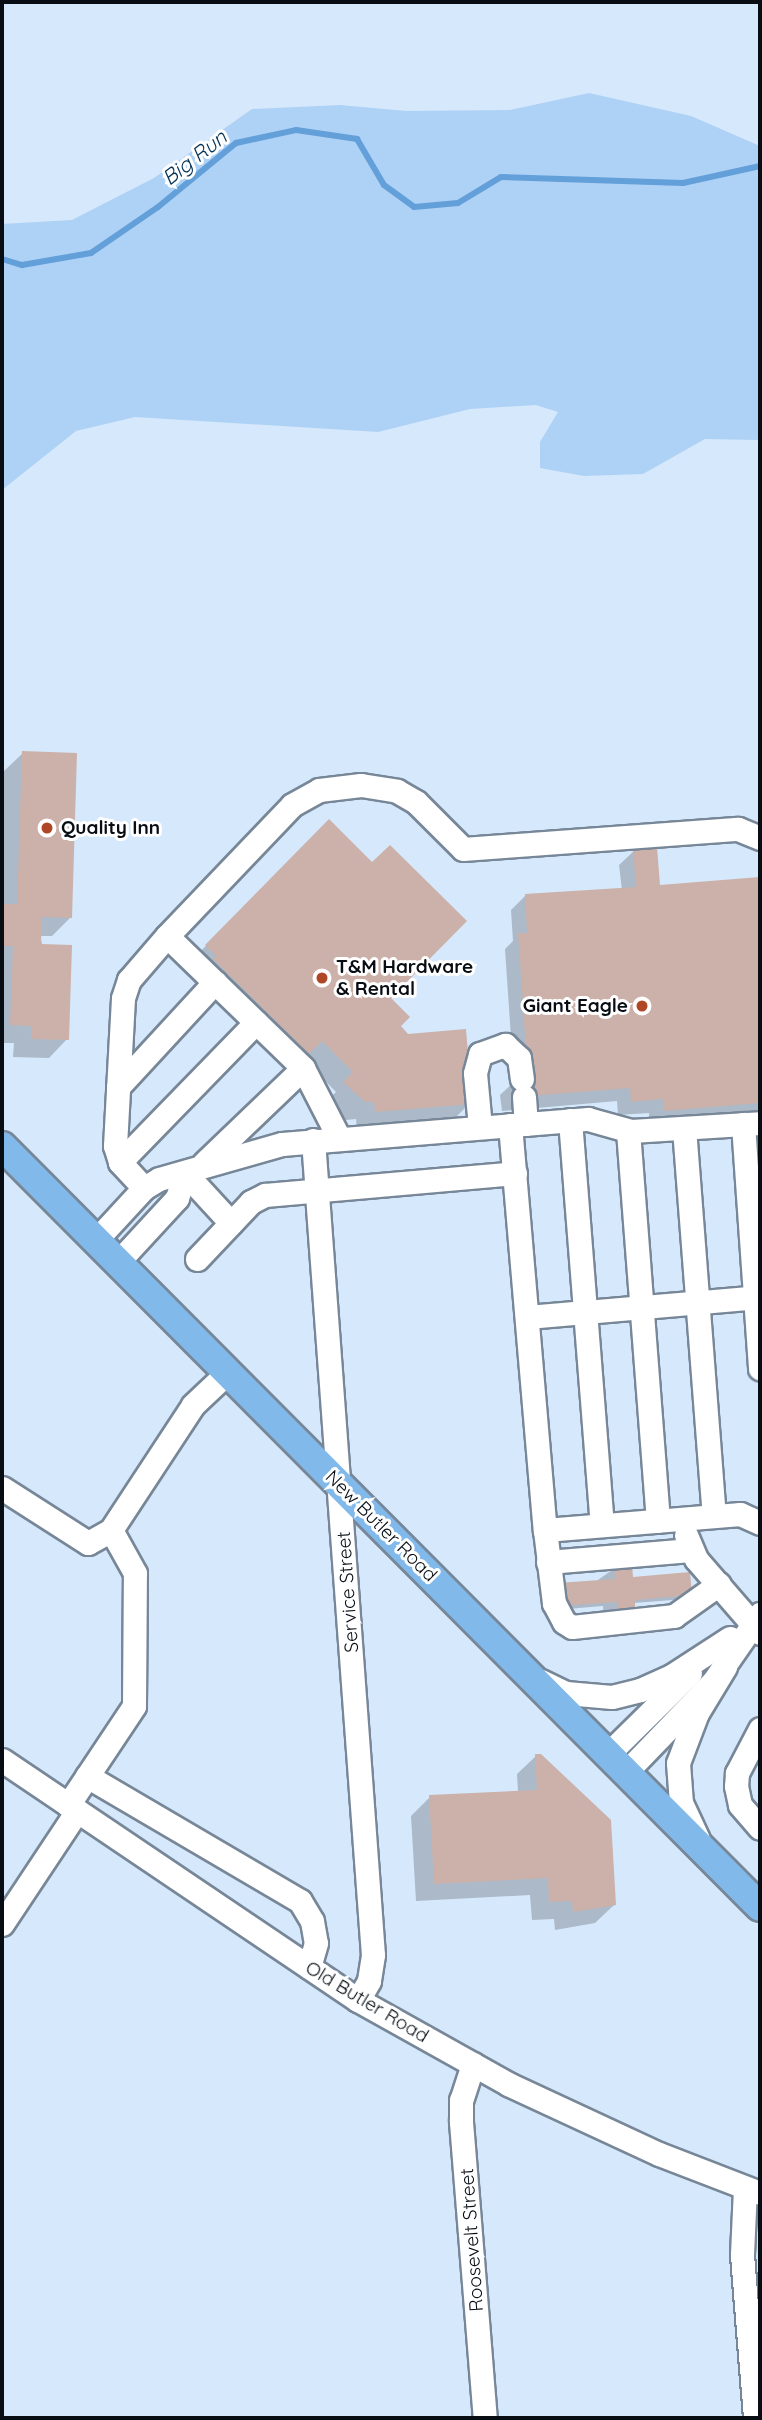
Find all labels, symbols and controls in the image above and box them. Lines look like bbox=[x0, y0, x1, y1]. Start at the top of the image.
water label: Big Run bbox=[157, 124, 231, 190]
place label: Quality Inn bbox=[61, 817, 160, 839]
marker: Quality Inn bbox=[39, 820, 55, 836]
place label: T&M Hardware & Rental bbox=[336, 956, 473, 1000]
marker: T&M Hardware & Rental bbox=[314, 970, 330, 986]
place label: Giant Eagle bbox=[523, 995, 628, 1017]
marker: Giant Eagle bbox=[634, 998, 650, 1014]
street label: New Butler Road bbox=[321, 1466, 441, 1586]
street label: Service Street bbox=[332, 1531, 364, 1653]
street label: Old Butler Road bbox=[301, 1956, 433, 2048]
street label: Roosevelt Street bbox=[456, 2168, 488, 2312]

